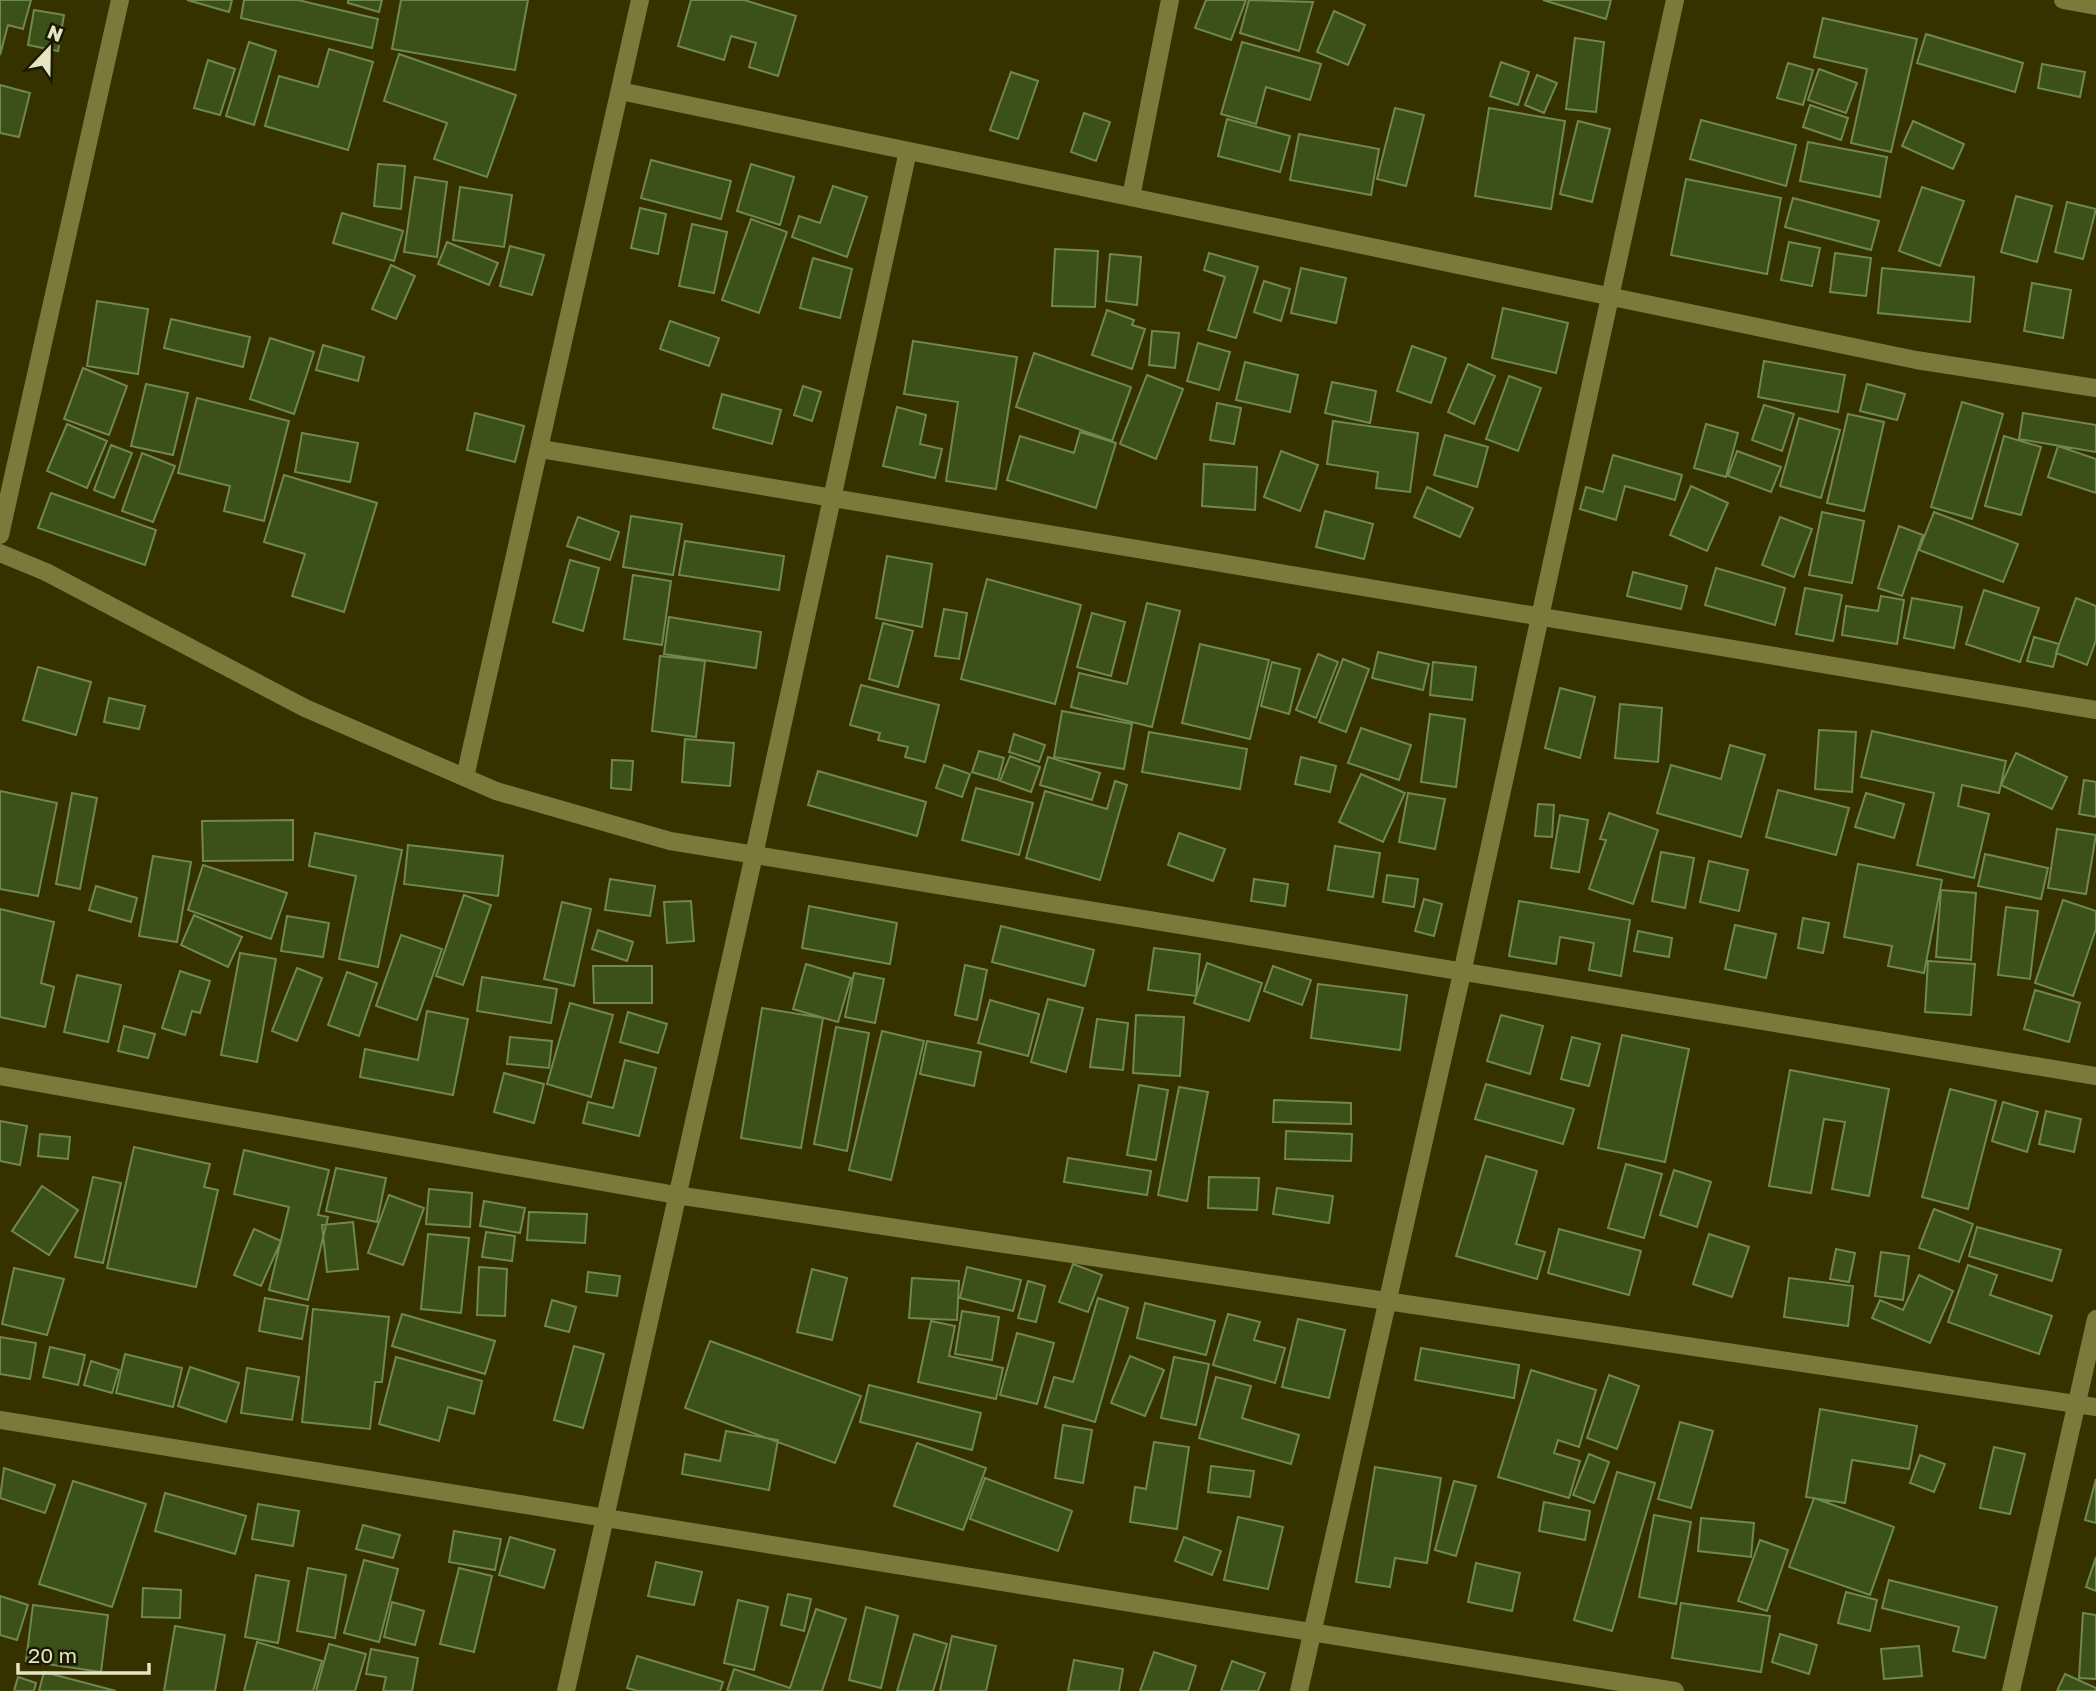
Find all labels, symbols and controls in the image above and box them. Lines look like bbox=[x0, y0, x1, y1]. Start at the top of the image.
north arrow bbox=[14, 14, 84, 84]
text: N bbox=[45, 19, 67, 46]
scale bar bbox=[18, 1632, 149, 1676]
text: 20 m bbox=[28, 1642, 77, 1668]

